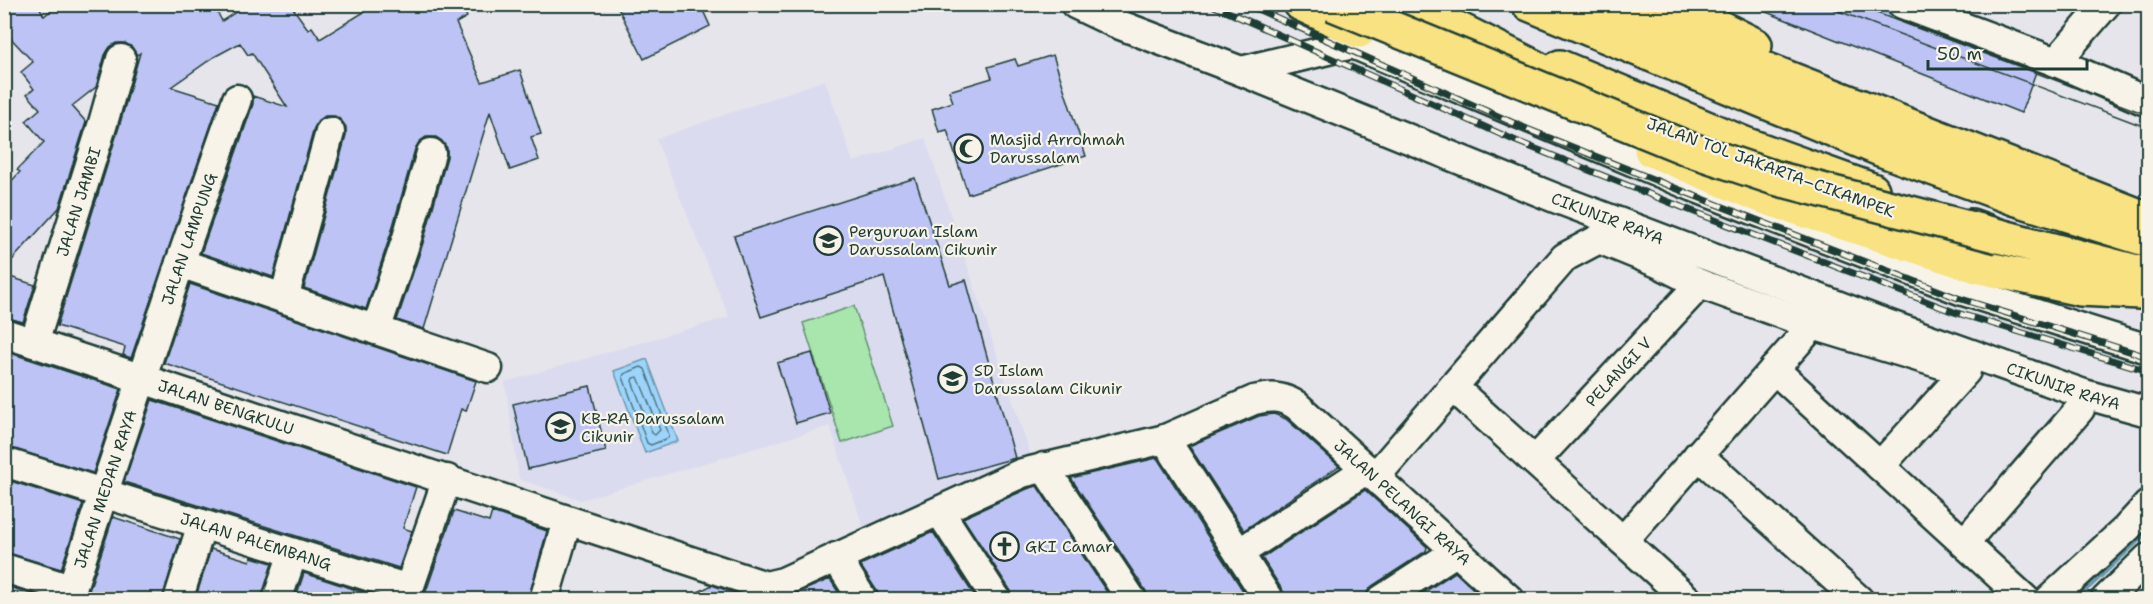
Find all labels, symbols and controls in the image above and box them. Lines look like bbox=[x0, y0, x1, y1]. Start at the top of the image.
scale bar bbox=[1928, 33, 2087, 71]
text: 50 m bbox=[1937, 42, 1982, 66]
street label: JALAN TOL JAKARTA–CIKAMPEK bbox=[1644, 113, 1898, 222]
place label: Masjid Arrohmah Darussalam bbox=[990, 129, 1125, 168]
mosque icon: Masjid Arrohmah Darussalam bbox=[953, 132, 985, 164]
street label: JALAN JAMBI bbox=[52, 144, 106, 259]
street label: JALAN LAMPUNG bbox=[157, 170, 222, 307]
street label: CIKUNIR RAYA bbox=[1548, 188, 1667, 249]
place label: Perguruan Islam Darussalam Cikunir bbox=[849, 221, 998, 260]
school or university icon: Perguruan Islam Darussalam Cikunir bbox=[812, 224, 844, 256]
street label: PELANGI V bbox=[1581, 333, 1656, 411]
street label: CIKUNIR RAYA bbox=[2004, 357, 2123, 415]
place label: SD Islam Darussalam Cikunir bbox=[974, 360, 1123, 399]
school or university icon: SD Islam Darussalam Cikunir bbox=[937, 363, 969, 395]
street label: JALAN BENGKULU bbox=[155, 375, 297, 440]
street label: JALAN MEDAN RAYA bbox=[69, 407, 141, 571]
place label: KB-RA Darussalam Cikunir bbox=[581, 408, 725, 447]
school or university icon: KB-RA Darussalam Cikunir bbox=[544, 411, 576, 443]
street label: JALAN PELANGI RAYA bbox=[1329, 435, 1475, 570]
street label: JALAN PALEMBANG bbox=[177, 508, 334, 575]
church icon: GKI Camar bbox=[988, 530, 1020, 562]
place label: GKI Camar bbox=[1025, 536, 1113, 557]

